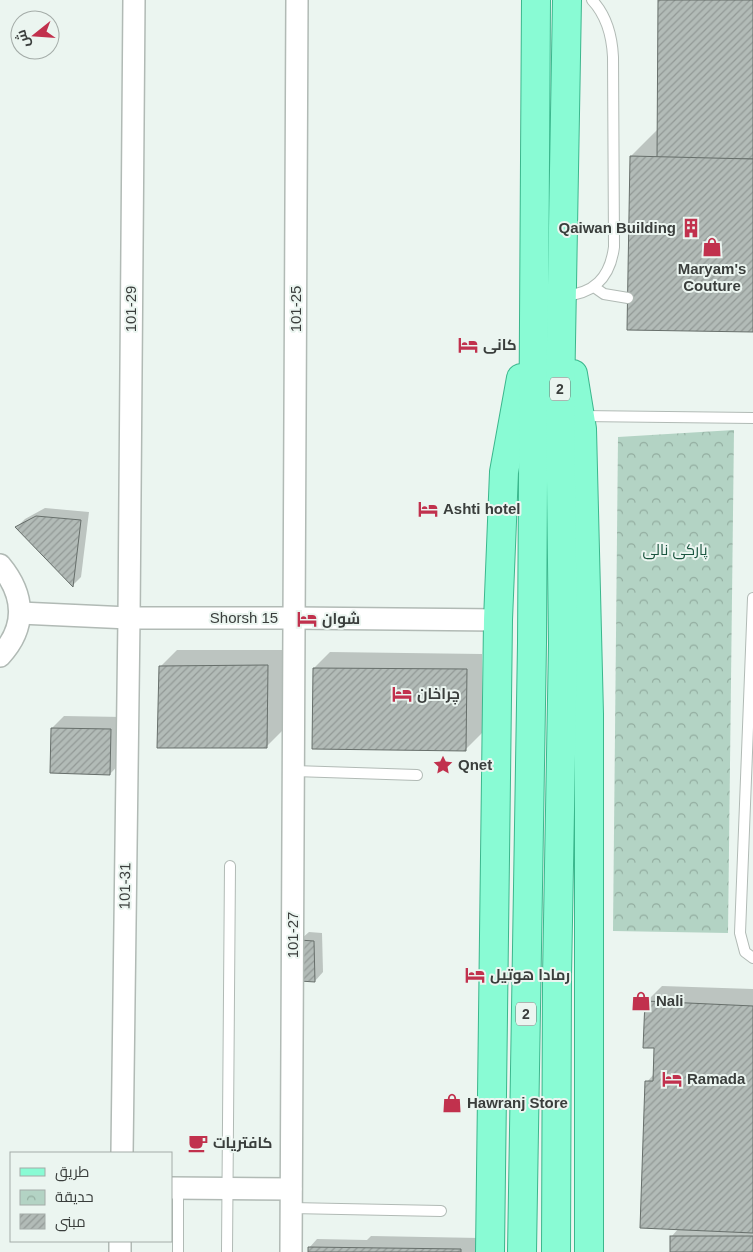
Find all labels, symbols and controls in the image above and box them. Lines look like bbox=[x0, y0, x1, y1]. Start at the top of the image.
north arrow bbox=[10, 10, 60, 60]
text: ش bbox=[12, 28, 34, 50]
building icon: Qaiwan Building bbox=[680, 217, 702, 239]
place label: Qaiwan Building bbox=[558, 219, 676, 236]
shop icon: Maryam's Couture bbox=[701, 236, 723, 258]
place label: Maryam's Couture bbox=[678, 260, 746, 294]
street label: 101-29 bbox=[122, 286, 139, 332]
street label: 101-25 bbox=[287, 286, 304, 332]
hotel icon: کانی bbox=[457, 334, 479, 356]
place label: کانی bbox=[483, 336, 517, 354]
road number: 2 bbox=[550, 378, 570, 400]
hotel icon: Ashti hotel bbox=[417, 498, 439, 520]
place label: Ashti hotel bbox=[443, 500, 521, 517]
park label: پارکی نالی bbox=[643, 541, 708, 560]
hotel icon: شوان bbox=[296, 608, 318, 630]
street label: Shorsh 15 bbox=[210, 609, 278, 626]
place label: شوان bbox=[322, 610, 360, 628]
hotel icon: چراخان bbox=[391, 683, 413, 705]
place label: چراخان bbox=[417, 685, 460, 705]
place icon: Qnet bbox=[432, 754, 454, 776]
place label: Qnet bbox=[458, 756, 492, 773]
street label: 101-31 bbox=[116, 862, 133, 909]
street label: 101-27 bbox=[284, 912, 301, 958]
hotel icon: رمادا هوتيل bbox=[464, 964, 486, 986]
place label: رمادا هوتيل bbox=[490, 966, 570, 984]
shop icon: Nali bbox=[630, 990, 652, 1012]
place label: Nali bbox=[656, 992, 684, 1009]
road number: 2 bbox=[516, 1002, 536, 1026]
hotel icon: Ramada bbox=[661, 1068, 683, 1090]
place label: Ramada bbox=[687, 1070, 746, 1087]
shop icon: Hawranj Store bbox=[441, 1092, 463, 1114]
place label: Hawranj Store bbox=[467, 1094, 568, 1111]
cafe icon: كافتريات bbox=[187, 1132, 209, 1154]
place label: كافتريات bbox=[213, 1134, 272, 1152]
legend bbox=[10, 1152, 172, 1242]
text: طريق bbox=[55, 1163, 89, 1182]
text: حديقة bbox=[55, 1188, 94, 1205]
text: مبنى bbox=[55, 1213, 86, 1232]

